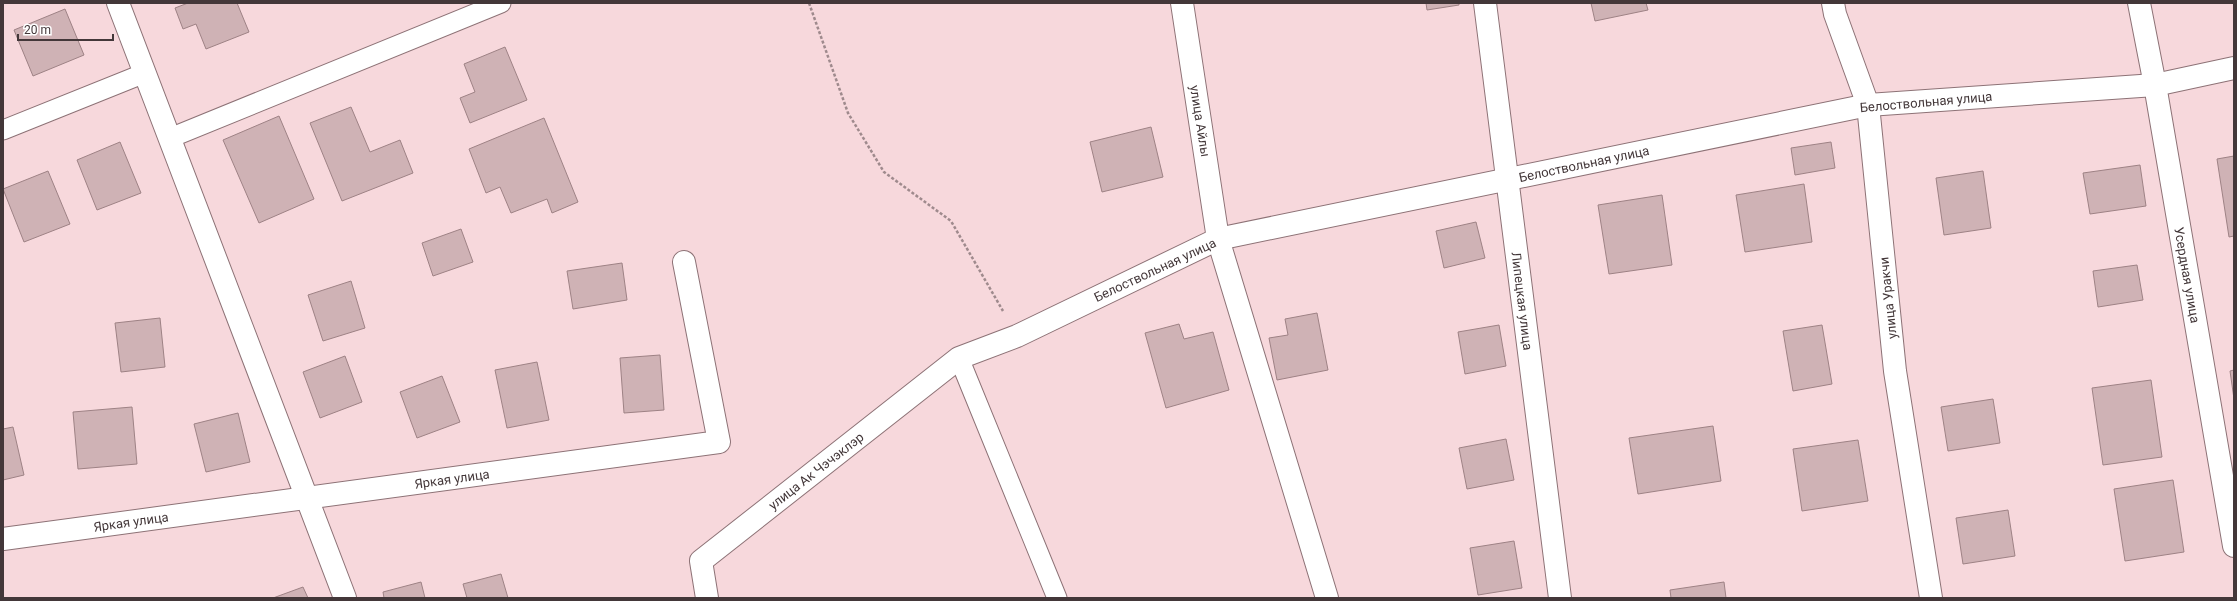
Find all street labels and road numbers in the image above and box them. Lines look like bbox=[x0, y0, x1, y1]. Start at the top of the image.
street label: улица Айлы bbox=[1187, 84, 1213, 158]
street label: Белоствольная улица bbox=[1859, 89, 1993, 115]
street label: Белоствольная улица bbox=[1517, 143, 1651, 185]
street label: Усердная улица bbox=[2171, 226, 2203, 324]
street label: Белоствольная улица bbox=[1092, 235, 1218, 305]
street label: Липецкая улица bbox=[1509, 251, 1535, 351]
street label: улица Уракчи bbox=[1876, 256, 1900, 340]
street label: улица Ак Чэчэклэр bbox=[765, 429, 867, 513]
street label: Яркая улица bbox=[413, 466, 491, 492]
street label: Яркая улица bbox=[92, 509, 170, 535]

